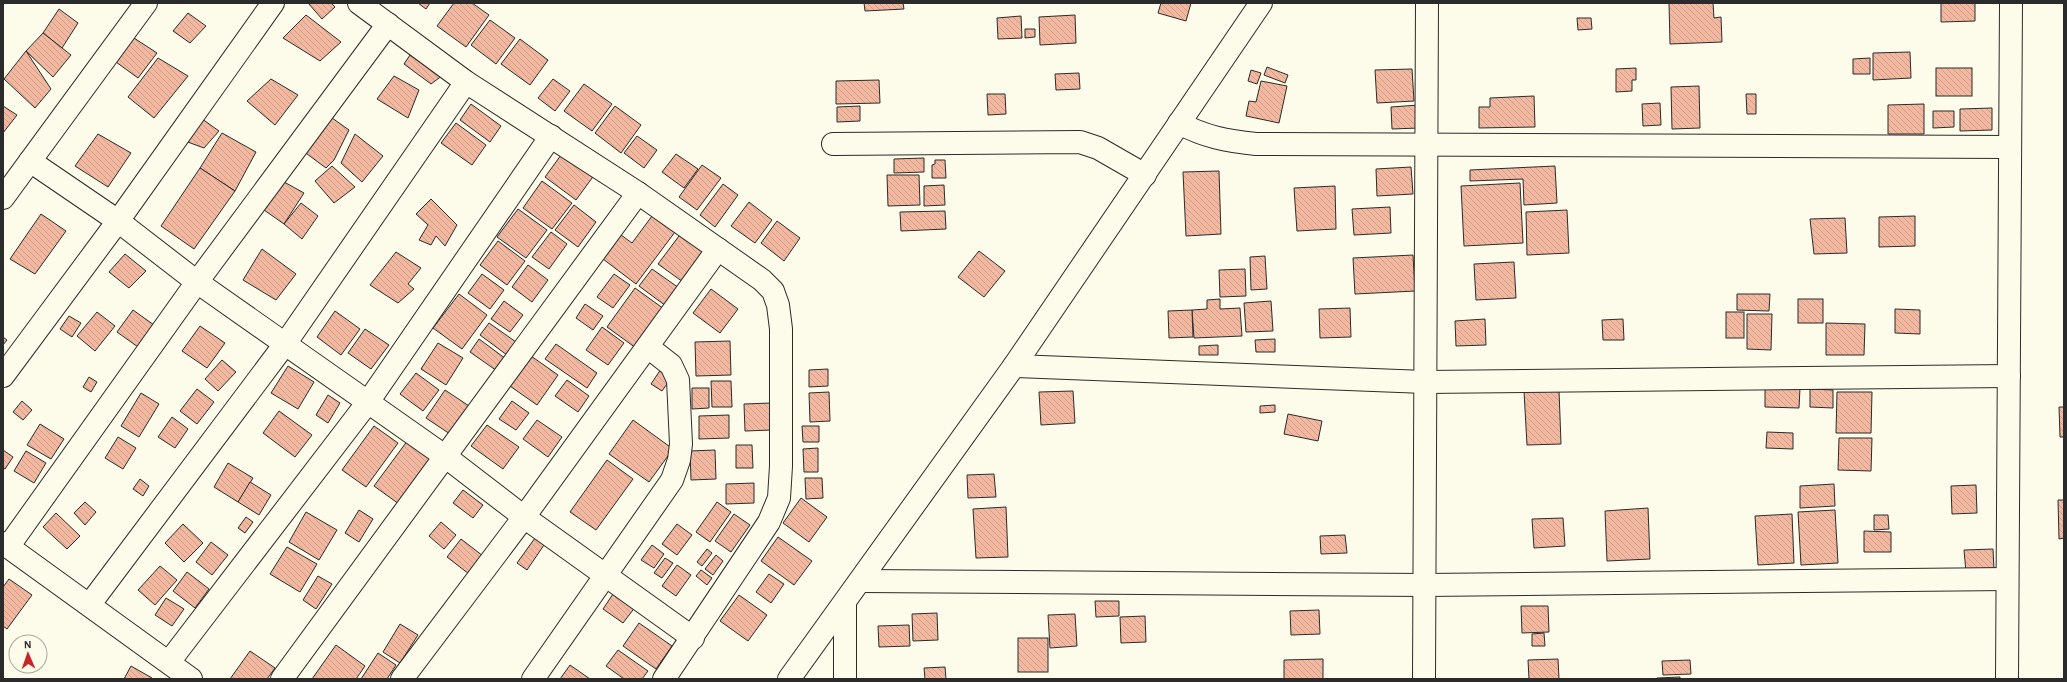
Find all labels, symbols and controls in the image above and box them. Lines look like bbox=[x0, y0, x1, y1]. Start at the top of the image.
north arrow bbox=[8, 634, 48, 674]
text: N bbox=[24, 639, 32, 650]

